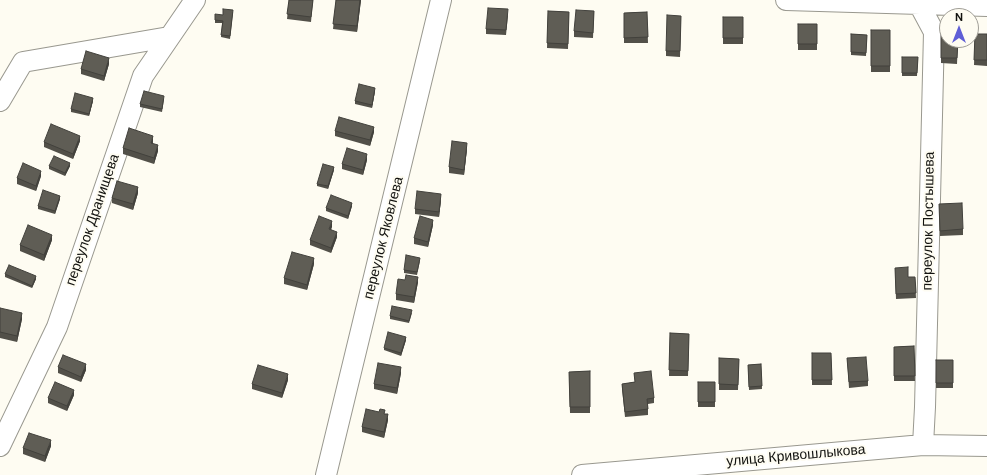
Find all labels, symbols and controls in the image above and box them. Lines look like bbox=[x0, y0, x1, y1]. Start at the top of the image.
north arrow bbox=[939, 8, 979, 48]
text: N bbox=[955, 10, 963, 24]
street label: переулок Постышева bbox=[919, 151, 939, 291]
street label: переулок Дранищева bbox=[63, 152, 123, 288]
street label: переулок Яковлева bbox=[361, 175, 407, 301]
street label: улица Кривошлыкова bbox=[726, 442, 866, 470]

